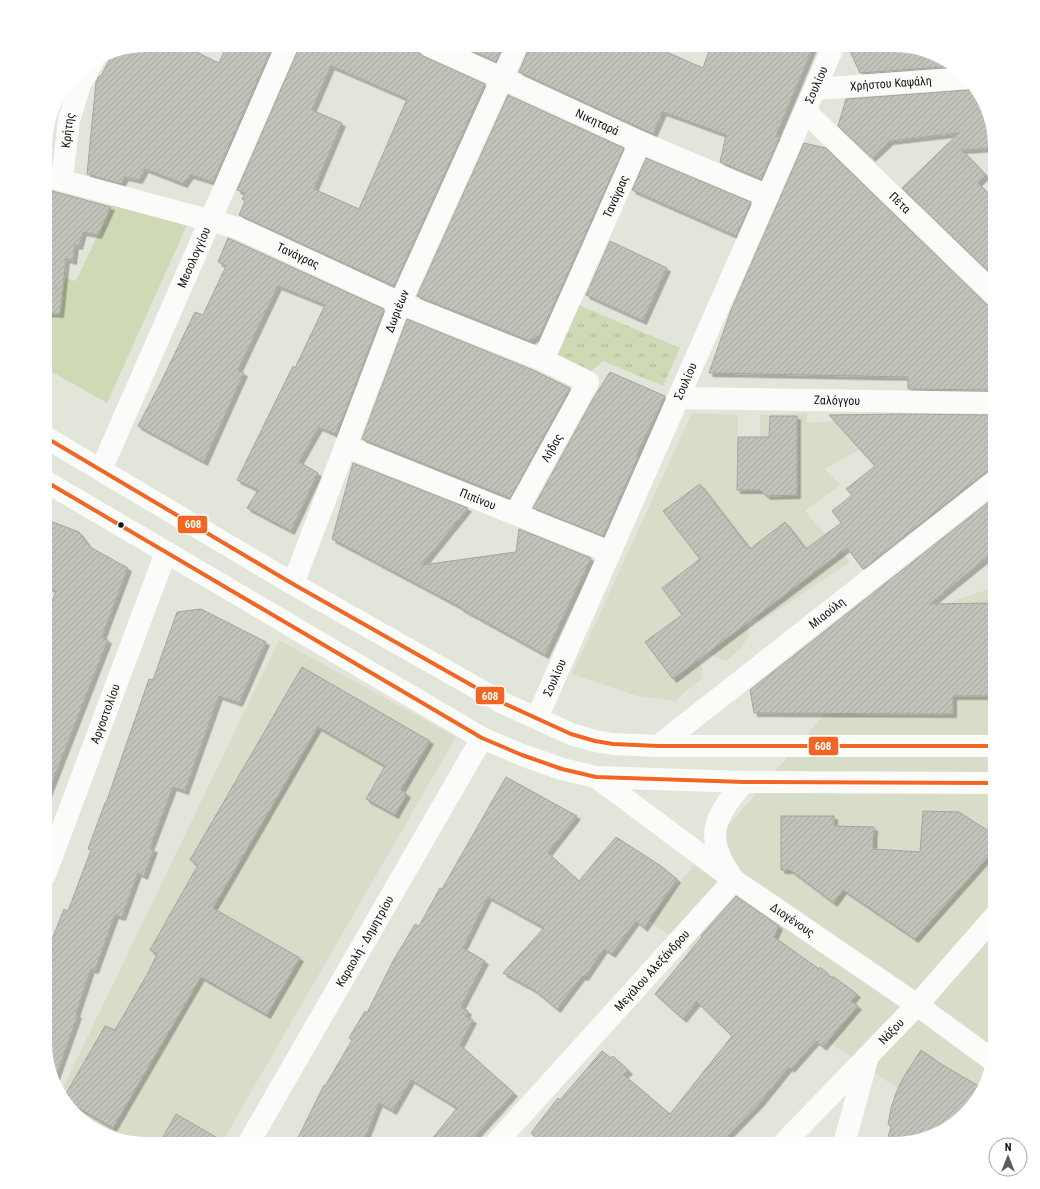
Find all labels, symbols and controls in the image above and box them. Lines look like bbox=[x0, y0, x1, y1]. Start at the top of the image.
street label: Σουλίου bbox=[802, 64, 831, 106]
street label: Χρήστου Καψάλη bbox=[849, 74, 932, 93]
street label: Νικηταρά bbox=[573, 106, 621, 138]
street label: Κρήτης bbox=[59, 110, 78, 149]
street label: Τανάγρας bbox=[600, 173, 632, 220]
street label: Πέτα bbox=[886, 189, 914, 216]
street label: Μεσολογγίου bbox=[175, 225, 213, 290]
street label: Τανάγρας bbox=[274, 240, 322, 272]
street label: Δωριέων bbox=[382, 288, 412, 335]
street label: Σουλίου bbox=[671, 360, 700, 402]
street label: Ζαλόγγου bbox=[814, 393, 860, 408]
street label: Λήδας bbox=[538, 431, 566, 465]
street label: Πιπίνου bbox=[458, 486, 498, 513]
line badge: 608 bbox=[177, 515, 208, 534]
text: 608 bbox=[185, 518, 202, 531]
unlabelled marker bbox=[116, 520, 126, 530]
street label: Μιαούλη bbox=[806, 595, 848, 632]
street label: Σουλίου bbox=[540, 657, 569, 698]
street label: Αργοστολίου bbox=[88, 682, 123, 746]
line badge: 608 bbox=[475, 686, 505, 705]
text: 608 bbox=[482, 690, 499, 703]
line badge: 608 bbox=[808, 736, 839, 756]
text: 608 bbox=[815, 740, 832, 753]
street label: Καραολή - Δημητρίου bbox=[333, 893, 397, 989]
street label: Διογένους bbox=[768, 900, 818, 940]
street label: Μεγάλου Αλεξάνδρου bbox=[612, 927, 693, 1014]
street label: Νάξου bbox=[876, 1016, 907, 1047]
north arrow bbox=[988, 1137, 1028, 1177]
text: N bbox=[1005, 1141, 1012, 1154]

